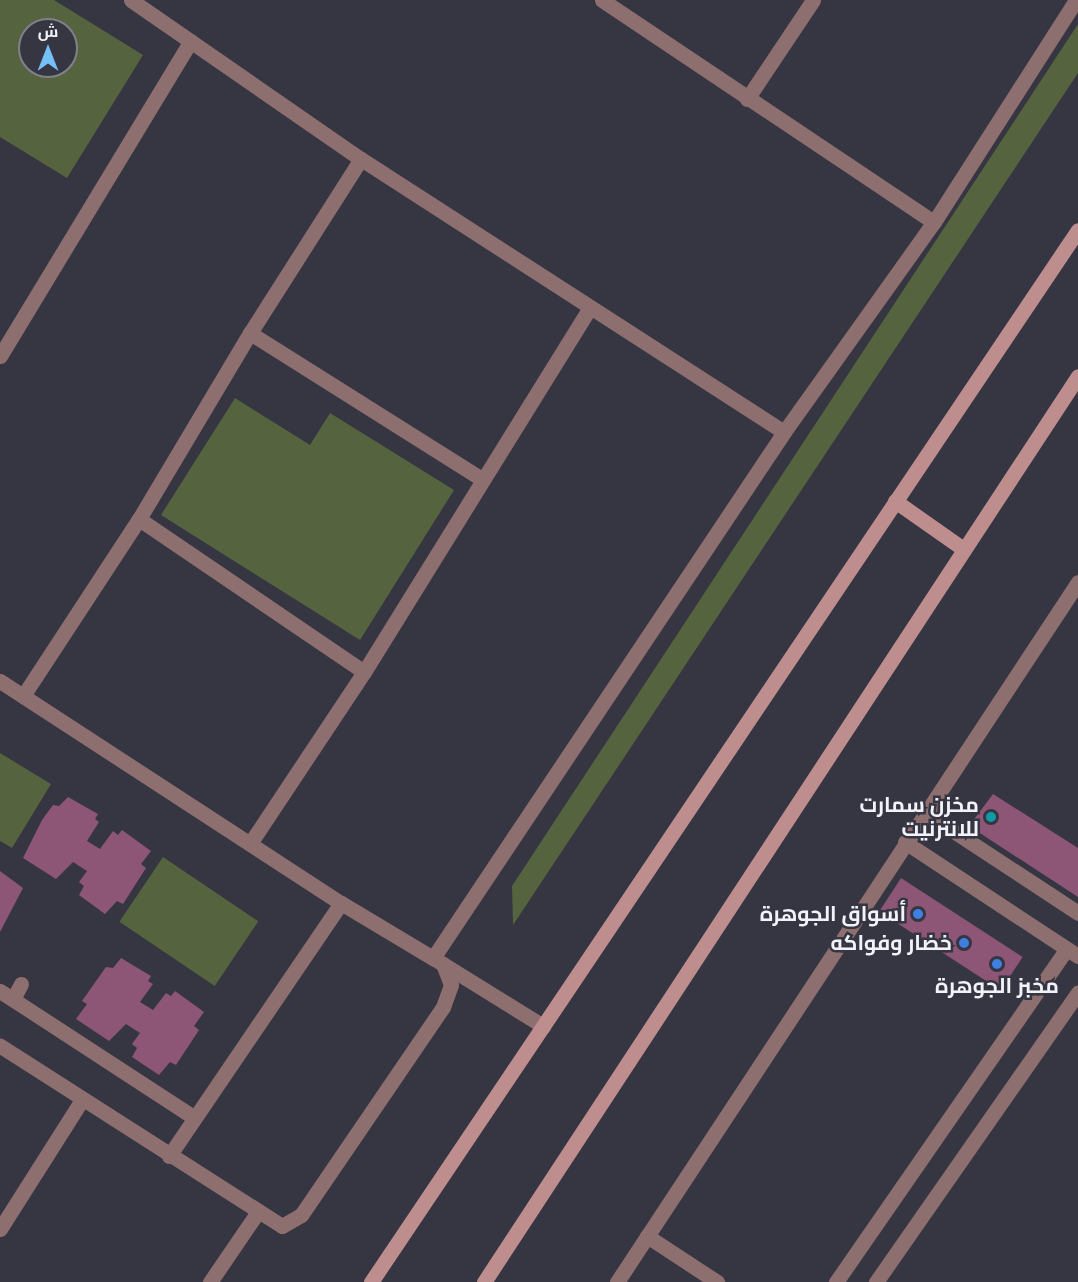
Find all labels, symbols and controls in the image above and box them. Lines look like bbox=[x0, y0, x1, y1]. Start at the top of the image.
north arrow bbox=[18, 18, 78, 78]
text: ش bbox=[38, 22, 58, 41]
place label: مخزن سمارت للانترنيت bbox=[860, 792, 979, 842]
marker: مخزن سمارت للانترنيت bbox=[984, 810, 998, 824]
place label: أسواق الجوهرة bbox=[760, 901, 906, 927]
marker: أسواق الجوهرة bbox=[911, 907, 925, 921]
place label: خضار وفواكه bbox=[831, 930, 952, 956]
marker: خضار وفواكه bbox=[957, 936, 971, 950]
marker: مخبز الجوهرة bbox=[990, 957, 1004, 971]
place label: مخبز الجوهرة bbox=[935, 973, 1059, 999]

